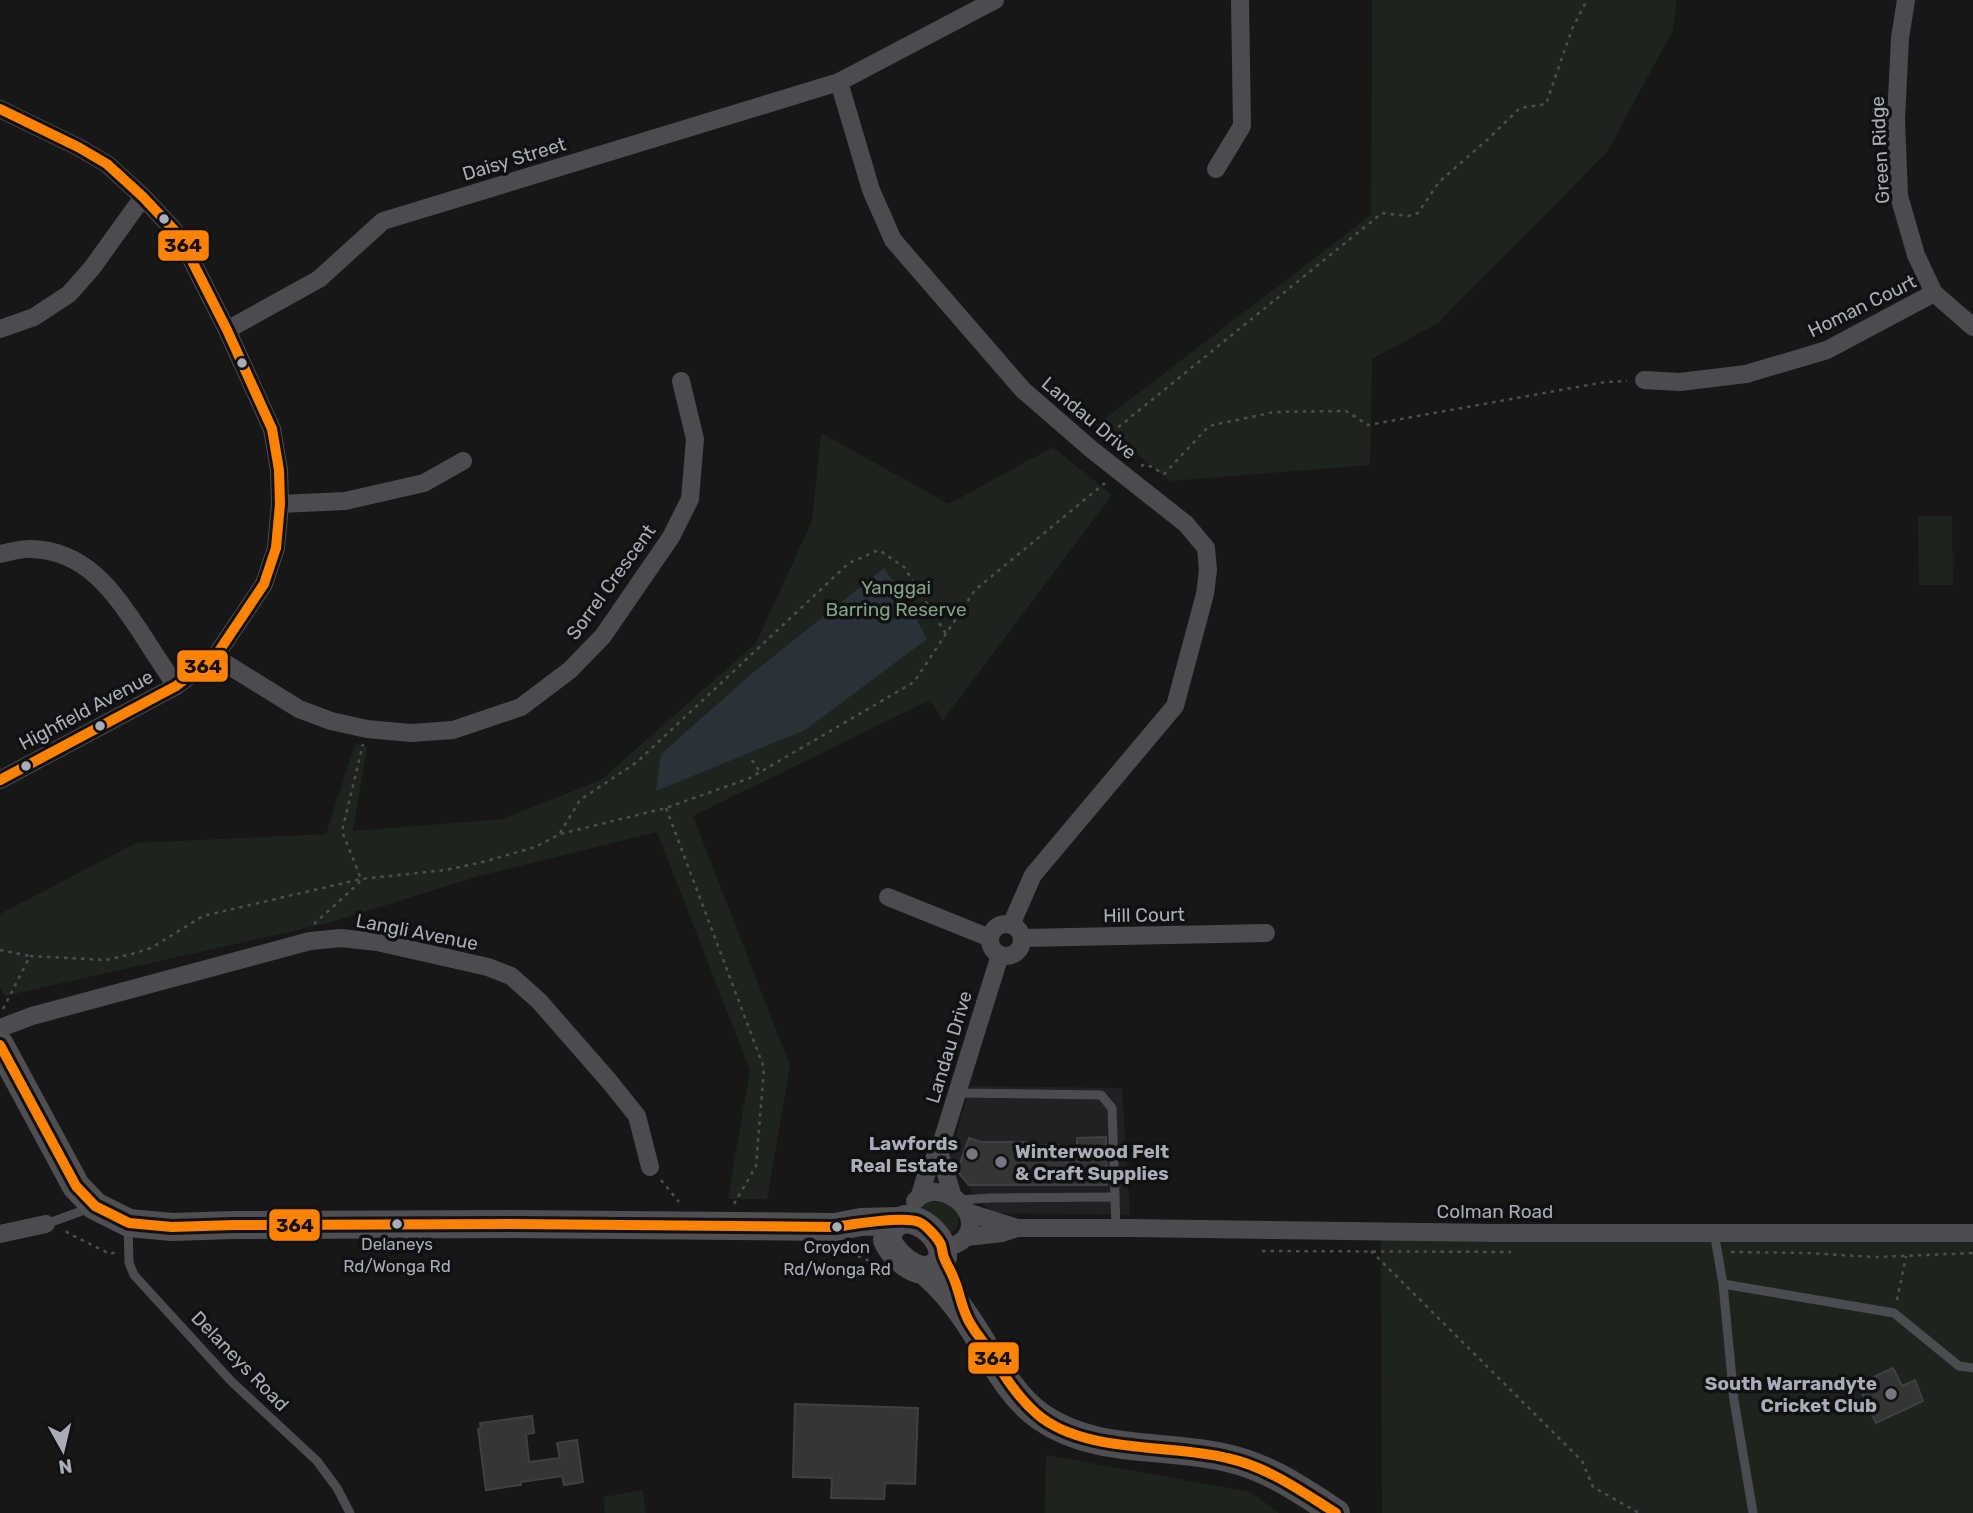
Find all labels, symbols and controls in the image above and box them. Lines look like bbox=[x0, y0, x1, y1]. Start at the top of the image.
street label: Green Ridge bbox=[1866, 96, 1894, 204]
street label: Daisy Street bbox=[459, 132, 569, 186]
unlabelled marker bbox=[157, 212, 171, 226]
line badge: 364 bbox=[157, 229, 210, 262]
text: 364 bbox=[164, 234, 202, 257]
street label: Homan Court bbox=[1804, 270, 1920, 342]
unlabelled marker bbox=[235, 356, 249, 370]
street label: Landau Drive bbox=[1037, 372, 1141, 464]
street label: Sorrel Crescent bbox=[561, 519, 661, 644]
park label: Yanggai Barring Reserve bbox=[825, 576, 967, 621]
line badge: 364 bbox=[176, 649, 229, 683]
text: 364 bbox=[184, 655, 222, 678]
street label: Highfield Avenue bbox=[15, 665, 157, 755]
unlabelled marker bbox=[93, 719, 107, 733]
unlabelled marker bbox=[19, 759, 33, 773]
street label: Hill Court bbox=[1103, 903, 1186, 927]
street label: Langli Avenue bbox=[354, 909, 480, 955]
street label: Landau Drive bbox=[921, 988, 977, 1106]
place label: Lawfords Real Estate bbox=[850, 1132, 958, 1177]
place label: Winterwood Felt & Craft Supplies bbox=[1015, 1140, 1169, 1185]
marker: Lawfords Real Estate bbox=[964, 1146, 980, 1162]
marker: Winterwood Felt & Craft Supplies bbox=[993, 1154, 1009, 1170]
street label: Colman Road bbox=[1437, 1200, 1553, 1223]
line badge: 364 bbox=[268, 1208, 321, 1242]
text: 364 bbox=[276, 1214, 314, 1237]
marker: Delaneys Rd/Wonga Rd bbox=[390, 1217, 404, 1231]
marker: Croydon Rd/Wonga Rd bbox=[830, 1220, 844, 1234]
place label: Delaneys Rd/Wonga Rd bbox=[343, 1234, 451, 1276]
place label: Croydon Rd/Wonga Rd bbox=[783, 1237, 891, 1279]
street label: Delaneys Road bbox=[187, 1306, 293, 1416]
line badge: 364 bbox=[967, 1341, 1020, 1375]
text: 364 bbox=[974, 1347, 1012, 1370]
place label: South Warrandyte Cricket Club bbox=[1705, 1372, 1877, 1417]
marker: South Warrandyte Cricket Club bbox=[1883, 1386, 1899, 1402]
north arrow bbox=[28, 1415, 98, 1485]
text: N bbox=[57, 1454, 74, 1479]

